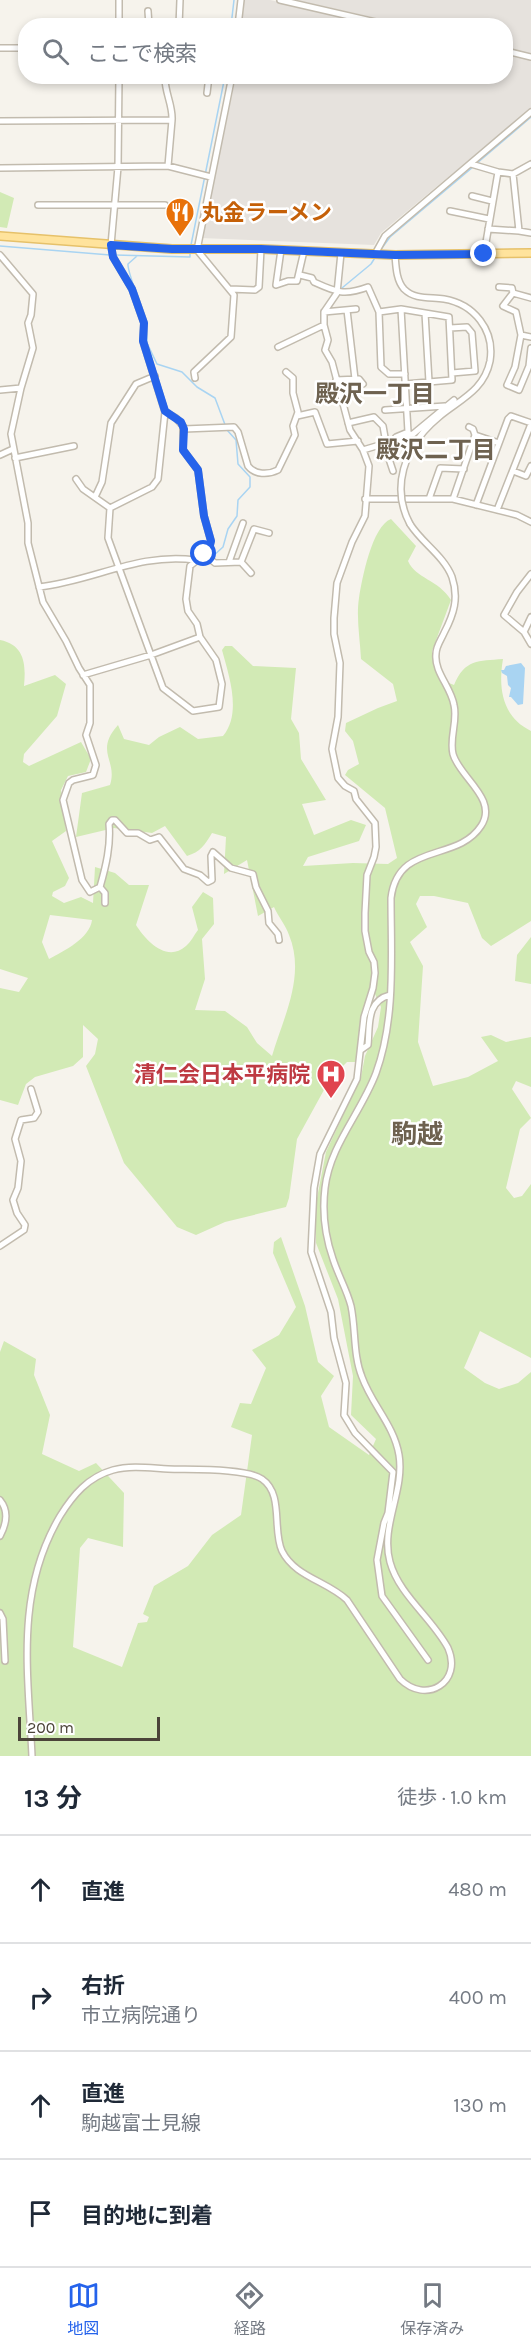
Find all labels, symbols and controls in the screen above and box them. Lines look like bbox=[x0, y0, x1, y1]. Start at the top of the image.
search box bbox=[18, 18, 513, 84]
icon: search bbox=[39, 35, 72, 68]
text: ここで検索 bbox=[87, 41, 197, 67]
restaurant icon: 丸金ラーメン bbox=[164, 196, 196, 238]
place label: 丸金ラーメン bbox=[201, 200, 332, 226]
route end bbox=[470, 240, 496, 266]
district label: 殿沢一丁目 bbox=[315, 380, 435, 408]
district label: 殿沢二丁目 bbox=[376, 436, 496, 464]
route start bbox=[190, 540, 216, 566]
hospital icon: 清仁会日本平病院 bbox=[315, 1058, 347, 1100]
place label: 清仁会日本平病院 bbox=[134, 1062, 310, 1088]
district label: 駒越 bbox=[391, 1119, 443, 1150]
scale bar bbox=[18, 1714, 160, 1742]
text: 200 m bbox=[27, 1718, 74, 1737]
text: 13 分 bbox=[24, 1783, 82, 1814]
text: 徒歩 · 1.0 km bbox=[397, 1786, 507, 1809]
icon: ahead bbox=[24, 1873, 57, 1906]
text: 480 m bbox=[448, 1878, 507, 1901]
text: 直進 bbox=[81, 1879, 125, 1905]
text: 右折 bbox=[81, 1973, 125, 1999]
icon: right bbox=[24, 1981, 57, 2014]
text: 400 m bbox=[449, 1986, 507, 2009]
text: 市立病院通り bbox=[81, 2004, 201, 2027]
text: 直進 bbox=[81, 2081, 125, 2107]
icon: ahead bbox=[24, 2089, 57, 2122]
text: 130 m bbox=[453, 2094, 507, 2117]
text: 駒越富士見線 bbox=[81, 2112, 201, 2135]
icon: arrive bbox=[24, 2197, 57, 2230]
text: 目的地に到着 bbox=[81, 2203, 213, 2229]
tab: 地図 bbox=[67, 2279, 100, 2339]
tab: 経路 bbox=[233, 2279, 266, 2339]
tab: 保存済み bbox=[400, 2279, 464, 2339]

